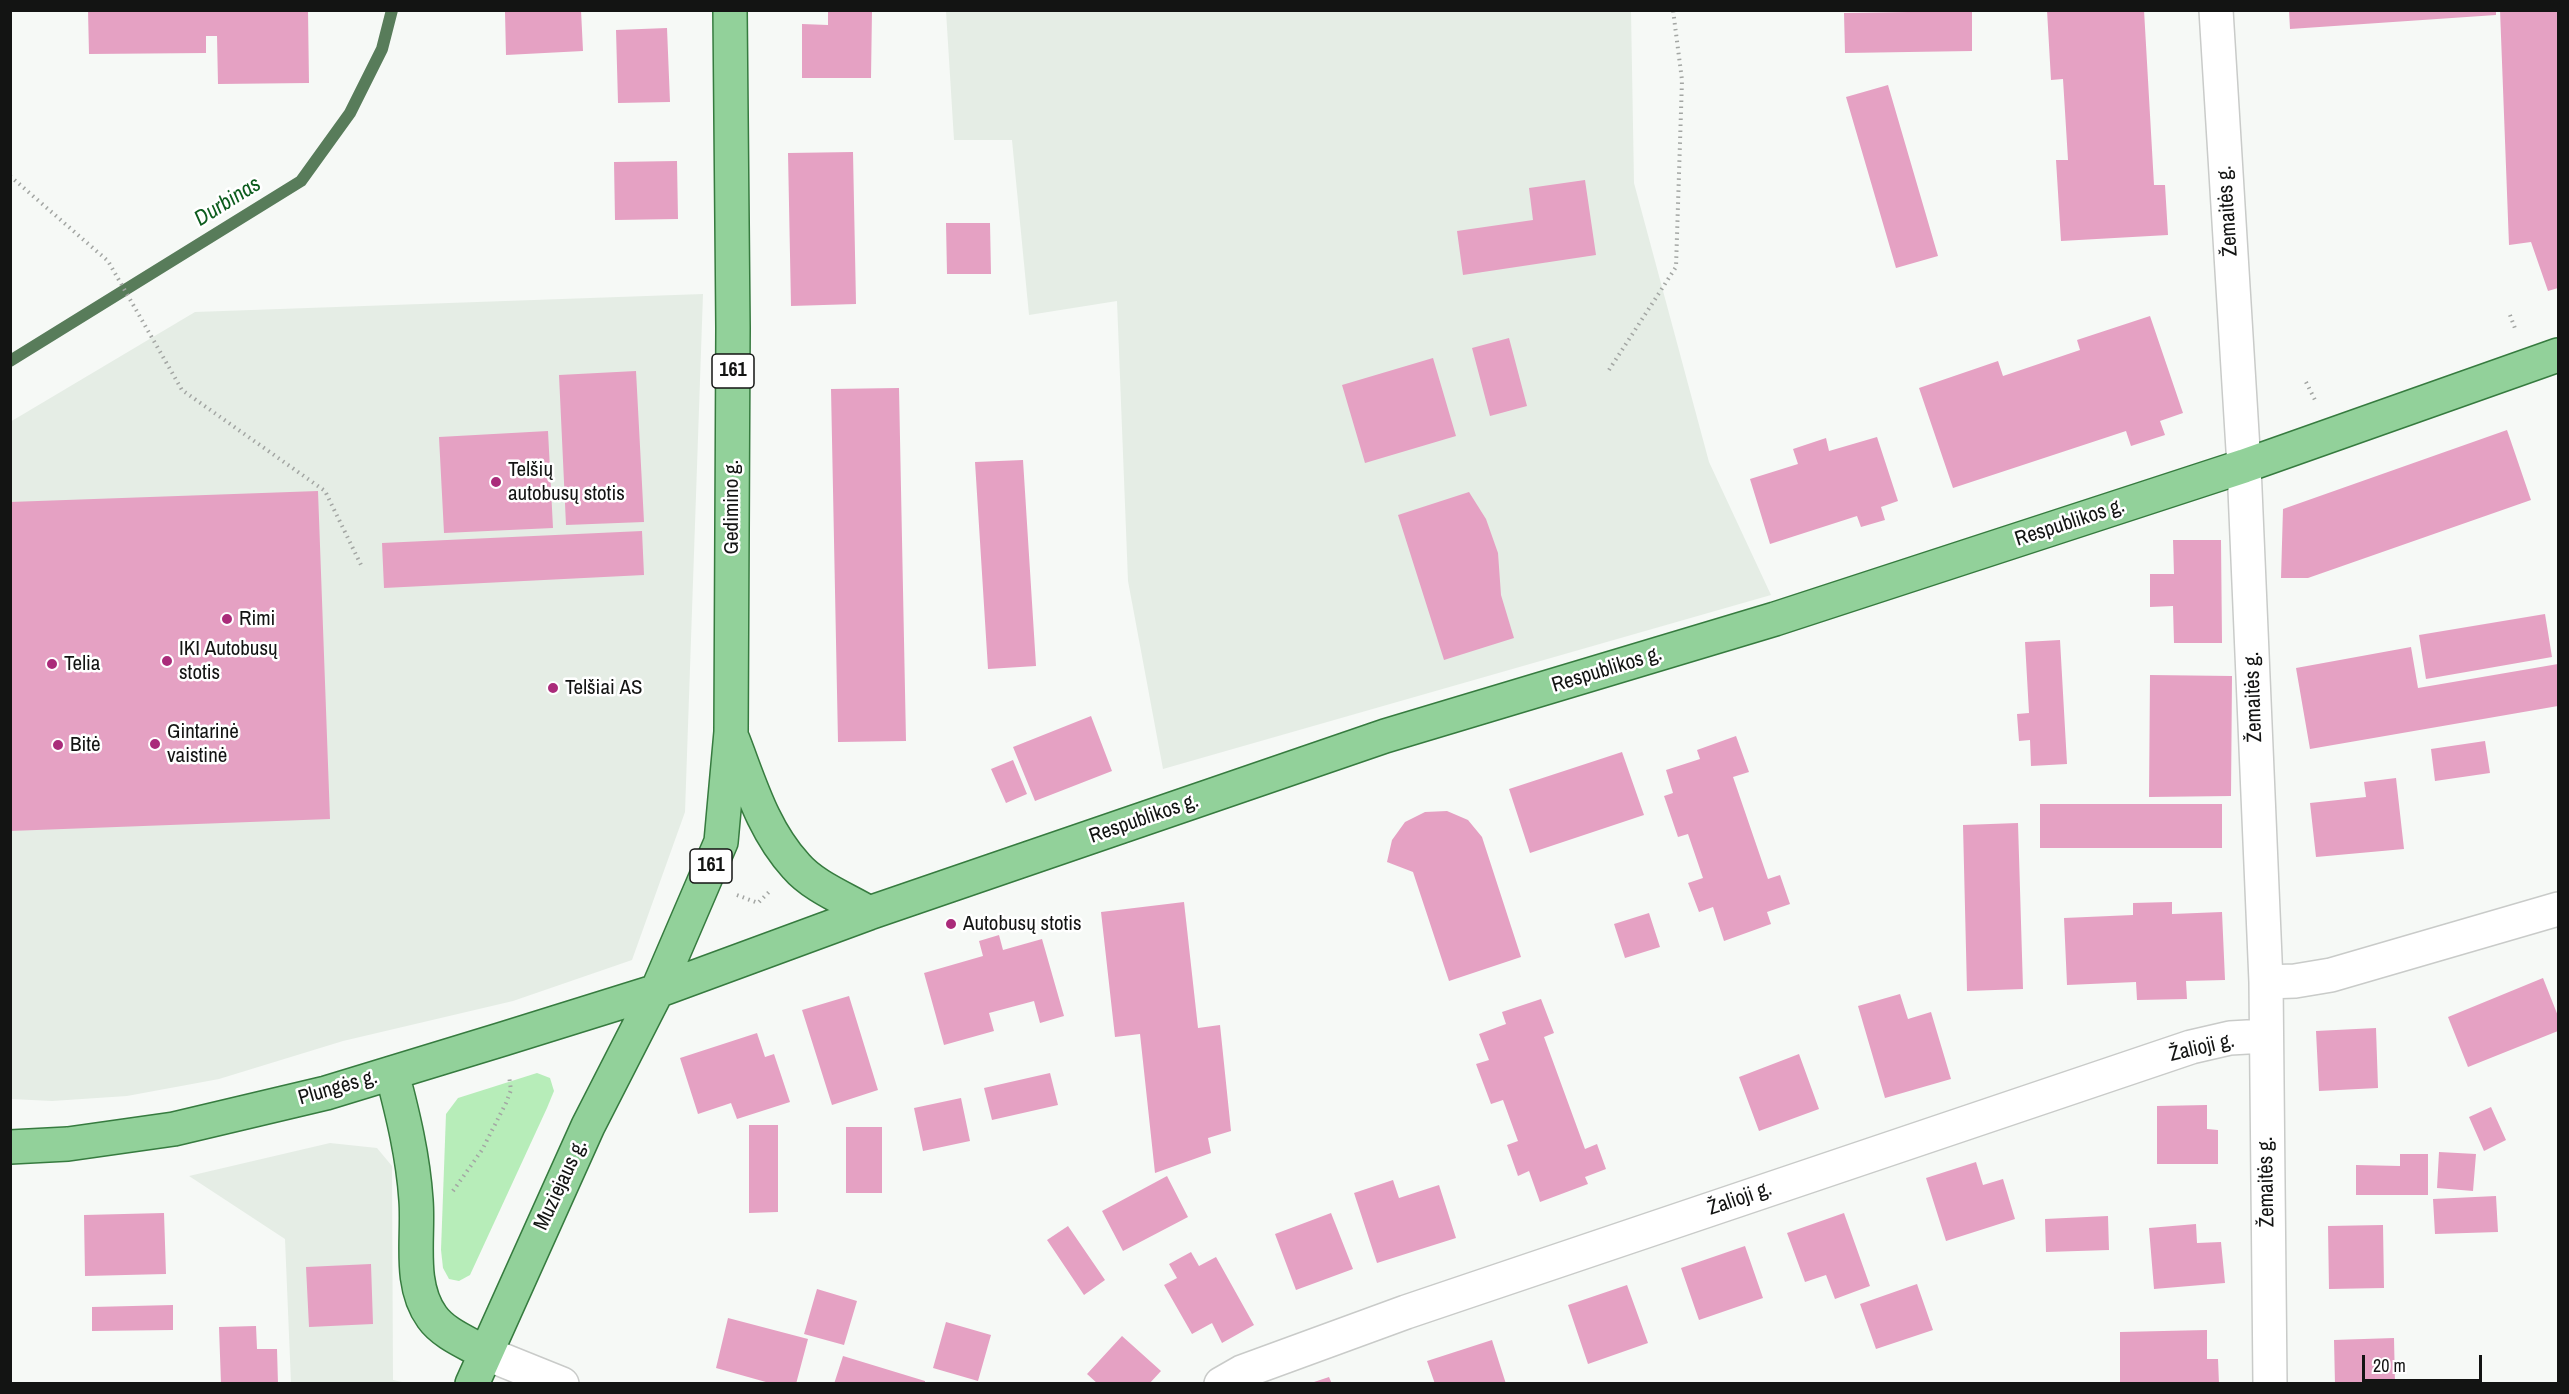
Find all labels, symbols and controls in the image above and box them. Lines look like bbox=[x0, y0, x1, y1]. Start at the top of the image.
street label: Žemaitės g. bbox=[2212, 165, 2244, 257]
water label: Durbinas bbox=[190, 171, 266, 233]
road number: 161 bbox=[712, 354, 754, 388]
place label: Telšių autobusų stotis bbox=[508, 457, 625, 507]
street label: Gedimino g. bbox=[719, 460, 745, 554]
marker: Telšių autobusų stotis bbox=[489, 475, 503, 489]
street label: Respublikos g. bbox=[2012, 493, 2128, 553]
place label: Rimi bbox=[239, 606, 275, 632]
marker: Rimi bbox=[220, 612, 234, 626]
place label: IKI Autobusų stotis bbox=[179, 636, 278, 686]
street label: Respublikos g. bbox=[1549, 641, 1665, 699]
place label: Telia bbox=[64, 651, 100, 677]
street label: Žemaitės g. bbox=[2240, 651, 2268, 743]
marker: IKI Autobusų stotis bbox=[160, 654, 174, 668]
marker: Telia bbox=[45, 657, 59, 671]
place label: Telšiai AS bbox=[565, 675, 643, 701]
marker: Telšiai AS bbox=[546, 681, 560, 695]
place label: Gintarinė vaistinė bbox=[167, 719, 239, 769]
place label: Bitė bbox=[70, 732, 101, 758]
marker: Gintarinė vaistinė bbox=[148, 737, 162, 751]
marker: Bitė bbox=[51, 738, 65, 752]
street label: Respublikos g. bbox=[1086, 789, 1202, 849]
road number: 161 bbox=[690, 849, 732, 883]
place label: Autobusų stotis bbox=[963, 911, 1082, 937]
marker: Autobusų stotis bbox=[944, 917, 958, 931]
street label: Žalioji g. bbox=[2167, 1028, 2237, 1068]
street label: Plungės g. bbox=[295, 1065, 381, 1111]
street label: Muziejaus g. bbox=[529, 1135, 593, 1235]
street label: Žemaitės g. bbox=[2254, 1136, 2280, 1228]
street label: Žalioji g. bbox=[1705, 1176, 1775, 1222]
scale bar bbox=[2365, 1343, 2485, 1381]
text: 20 m bbox=[2373, 1353, 2406, 1378]

